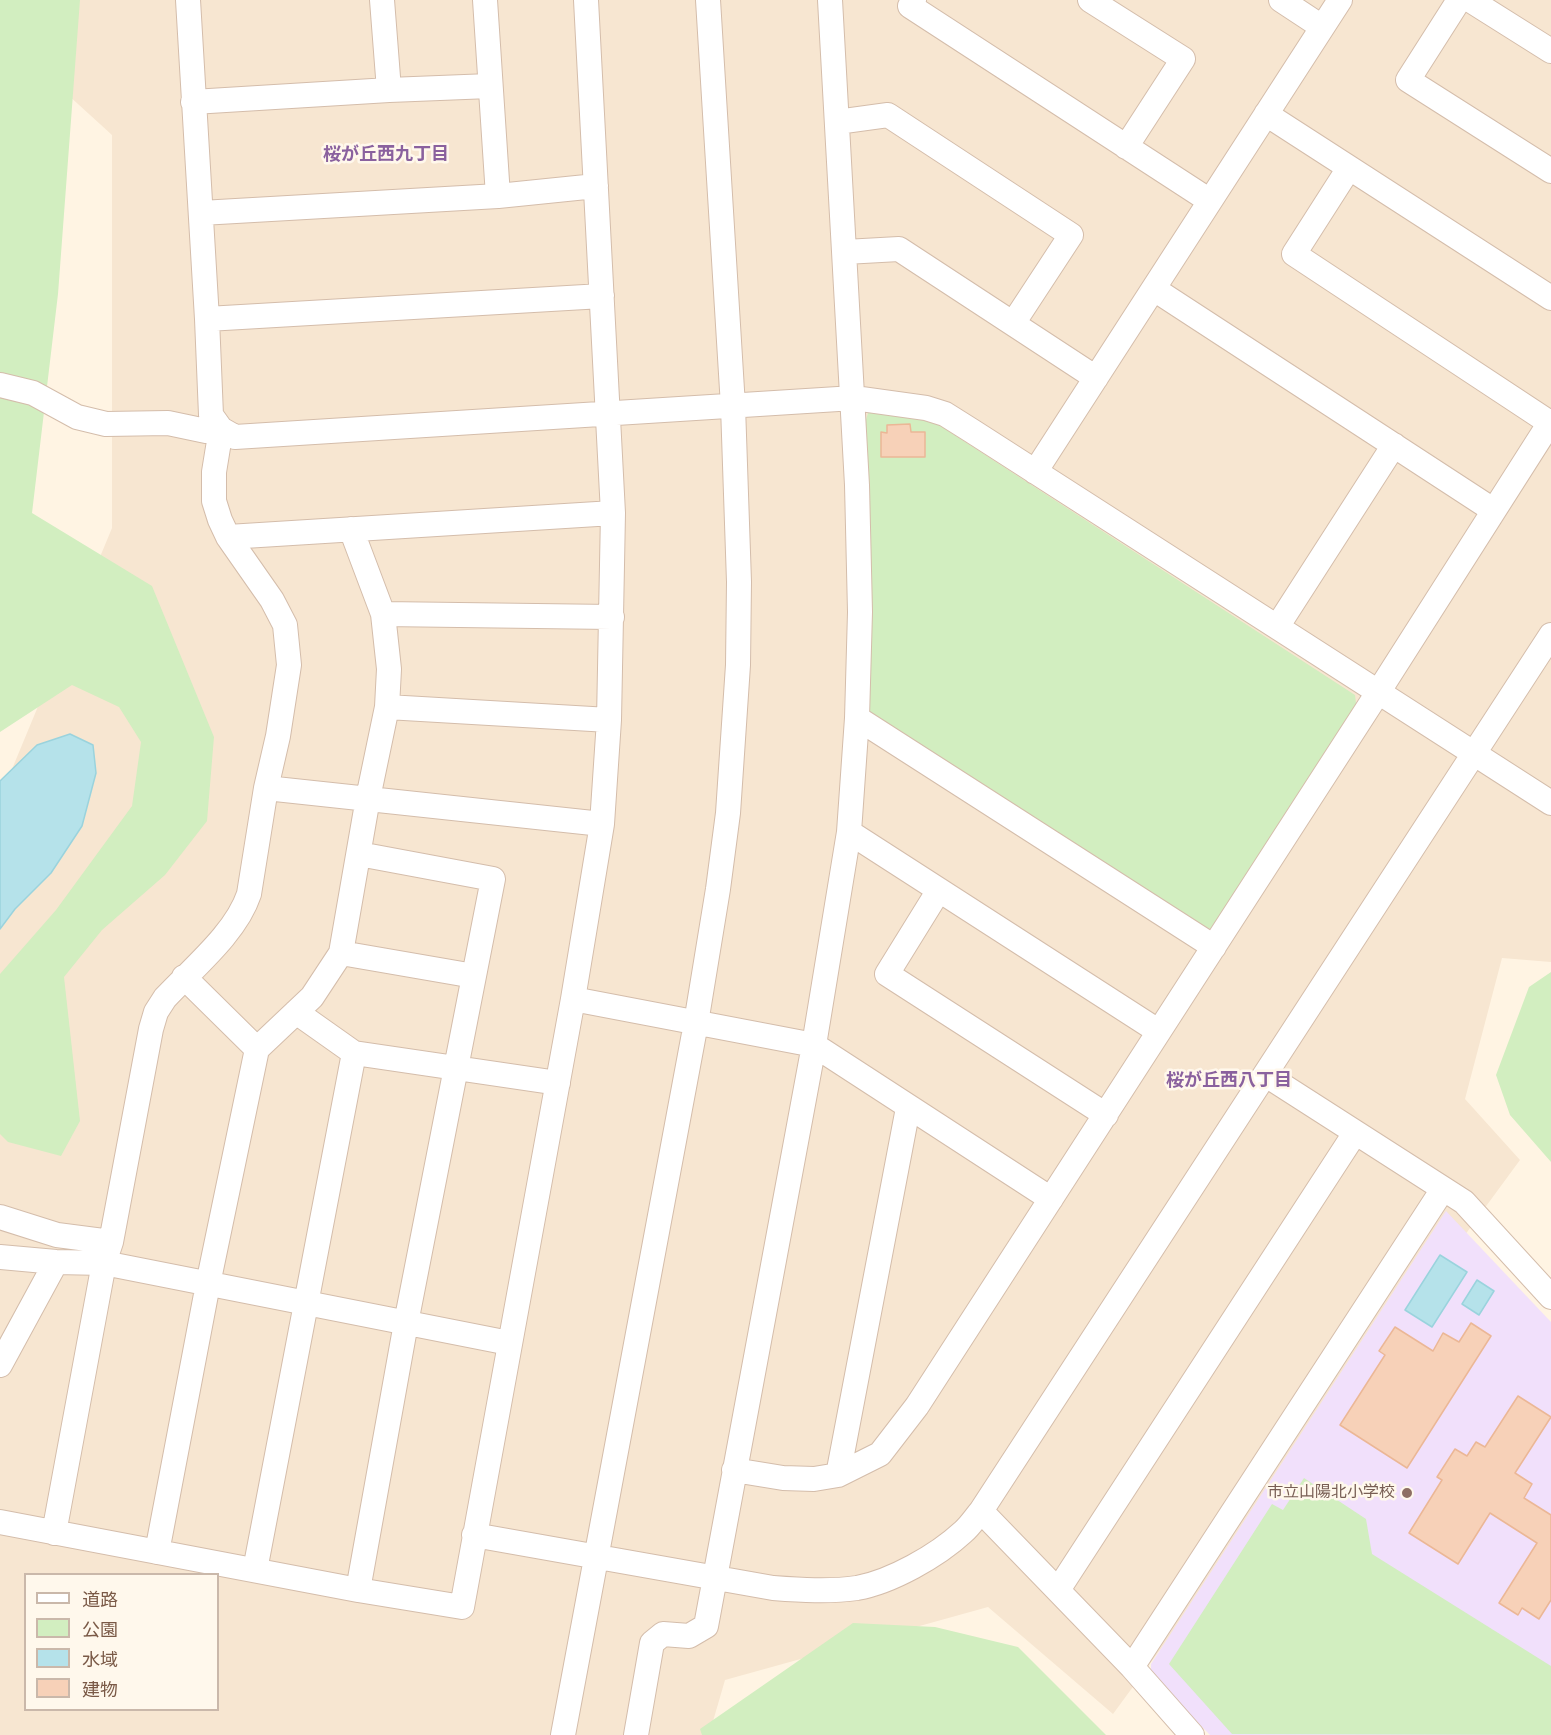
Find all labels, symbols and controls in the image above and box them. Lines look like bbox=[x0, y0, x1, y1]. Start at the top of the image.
district label: 桜が丘西九丁目 bbox=[323, 144, 449, 166]
district label: 桜が丘西八丁目 bbox=[1166, 1070, 1292, 1092]
place label: 市立山陽北小学校 bbox=[1267, 1483, 1395, 1503]
marker: 市立山陽北小学校 bbox=[1400, 1486, 1414, 1500]
legend bbox=[24, 1573, 219, 1711]
text: 道路 bbox=[82, 1589, 118, 1611]
text: 公園 bbox=[82, 1619, 118, 1641]
text: 水域 bbox=[82, 1649, 118, 1671]
text: 建物 bbox=[82, 1679, 118, 1701]

